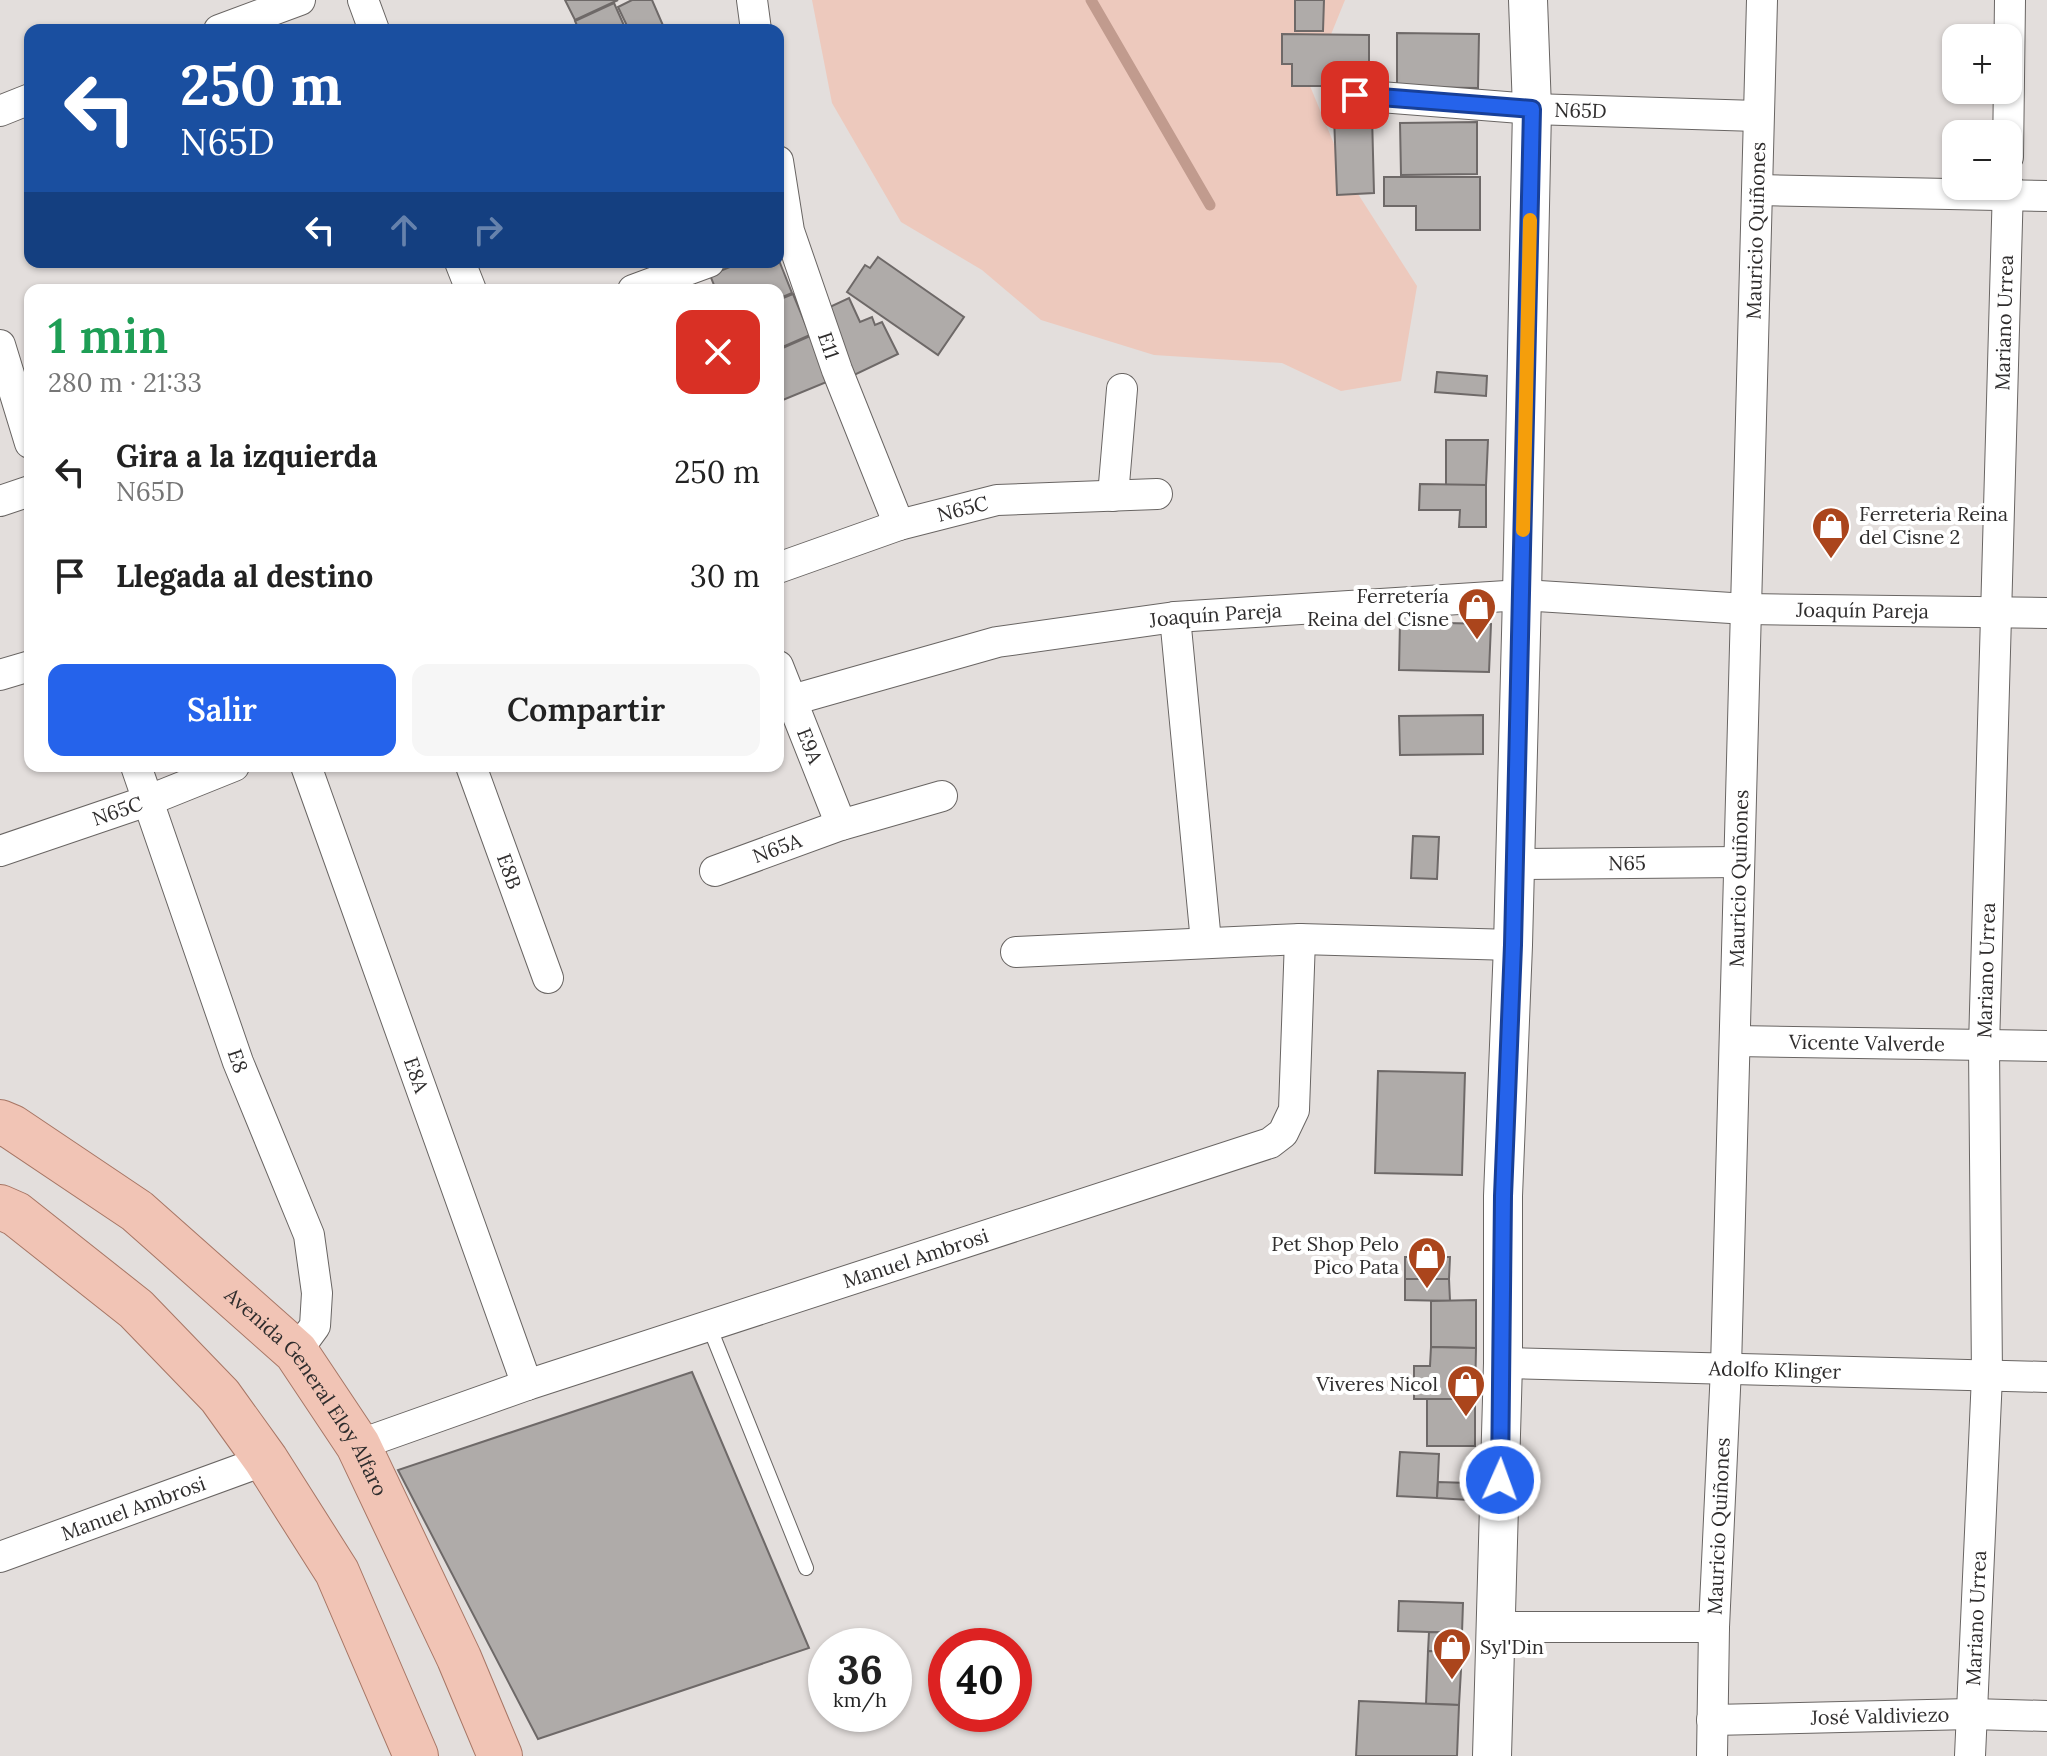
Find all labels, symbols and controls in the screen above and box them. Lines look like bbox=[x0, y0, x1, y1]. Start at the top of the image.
map controls bbox=[1942, 24, 2022, 200]
button: + bbox=[1942, 24, 2022, 104]
text: 250 m bbox=[180, 49, 342, 120]
icon: left bbox=[48, 56, 152, 160]
pin bbox=[1321, 61, 1389, 129]
icon: arrive bbox=[1333, 73, 1377, 117]
street label: N65D bbox=[1554, 97, 1607, 123]
text: N65D bbox=[180, 119, 275, 165]
button: − bbox=[1942, 120, 2022, 200]
street label: Mauricio Quiñones bbox=[1741, 142, 1770, 320]
icon: left bbox=[298, 208, 342, 252]
icon: ahead bbox=[382, 208, 426, 252]
icon: right bbox=[466, 208, 510, 252]
street label: Mariano Urrea bbox=[1989, 254, 2018, 391]
text: 1 min bbox=[48, 305, 168, 366]
button: close bbox=[676, 310, 760, 394]
street label: E11 bbox=[813, 328, 845, 362]
text: 280 m · 21:33 bbox=[48, 366, 202, 399]
text: Gira a la izquierda bbox=[116, 437, 377, 475]
icon: left bbox=[48, 450, 92, 494]
text: 250 m bbox=[674, 453, 760, 491]
text: N65D bbox=[116, 475, 184, 508]
street label: N65C bbox=[934, 490, 991, 527]
place label: Ferreteria Reina del Cisne 2 bbox=[1859, 501, 2008, 549]
shop icon: Ferreteria Reina del Cisne 2 bbox=[1810, 505, 1852, 560]
icon: arrive bbox=[48, 554, 92, 598]
text: Llegada al destino bbox=[116, 557, 373, 595]
text: 30 m bbox=[690, 557, 760, 595]
place label: Ferretería Reina del Cisne bbox=[1307, 583, 1449, 631]
shop icon: Ferretería Reina del Cisne bbox=[1456, 586, 1498, 641]
street label: Joaquín Pareja bbox=[1147, 597, 1283, 633]
street label: Joaquín Pareja bbox=[1795, 597, 1929, 623]
button: Salir bbox=[48, 664, 396, 756]
button: Compartir bbox=[412, 664, 760, 756]
street label: E9A bbox=[792, 724, 829, 768]
street label: Mauricio Quiñones bbox=[1724, 789, 1753, 968]
street label: N65C bbox=[89, 790, 146, 831]
street label: N65A bbox=[749, 827, 805, 868]
street label: E8B bbox=[492, 850, 528, 892]
street label: N65 bbox=[1608, 850, 1646, 875]
street label: Mariano Urrea bbox=[1971, 902, 2000, 1039]
street label: Vicente Valverde bbox=[1788, 1029, 1945, 1056]
street label: E8 bbox=[222, 1046, 254, 1077]
street label: E8A bbox=[399, 1053, 435, 1096]
street label: Manuel Ambrosi bbox=[839, 1223, 991, 1293]
place label: Pet Shop Pelo Pico Pata bbox=[1271, 1231, 1399, 1279]
shop icon: Pet Shop Pelo Pico Pata bbox=[1406, 1235, 1448, 1290]
street label: Avenida General Eloy Alfaro bbox=[219, 1281, 393, 1500]
street label: Adolfo Klinger bbox=[1707, 1355, 1842, 1384]
shop icon: Viveres Nicol bbox=[1445, 1363, 1487, 1418]
place label: Viveres Nicol bbox=[1315, 1371, 1438, 1396]
street label: Mauricio Quiñones bbox=[1702, 1437, 1735, 1615]
position arrow bbox=[1458, 1438, 1542, 1522]
street label: Manuel Ambrosi bbox=[58, 1470, 209, 1546]
street label: Mariano Urrea bbox=[1960, 1550, 1991, 1687]
shop icon: Syl'Din bbox=[1431, 1626, 1473, 1681]
speed limit sign: 40 bbox=[928, 1628, 1032, 1732]
place label: Syl'Din bbox=[1480, 1634, 1544, 1659]
text: 36 bbox=[837, 1644, 883, 1695]
text: km/h bbox=[833, 1687, 887, 1712]
street label: José Valdiviezo bbox=[1809, 1702, 1950, 1730]

